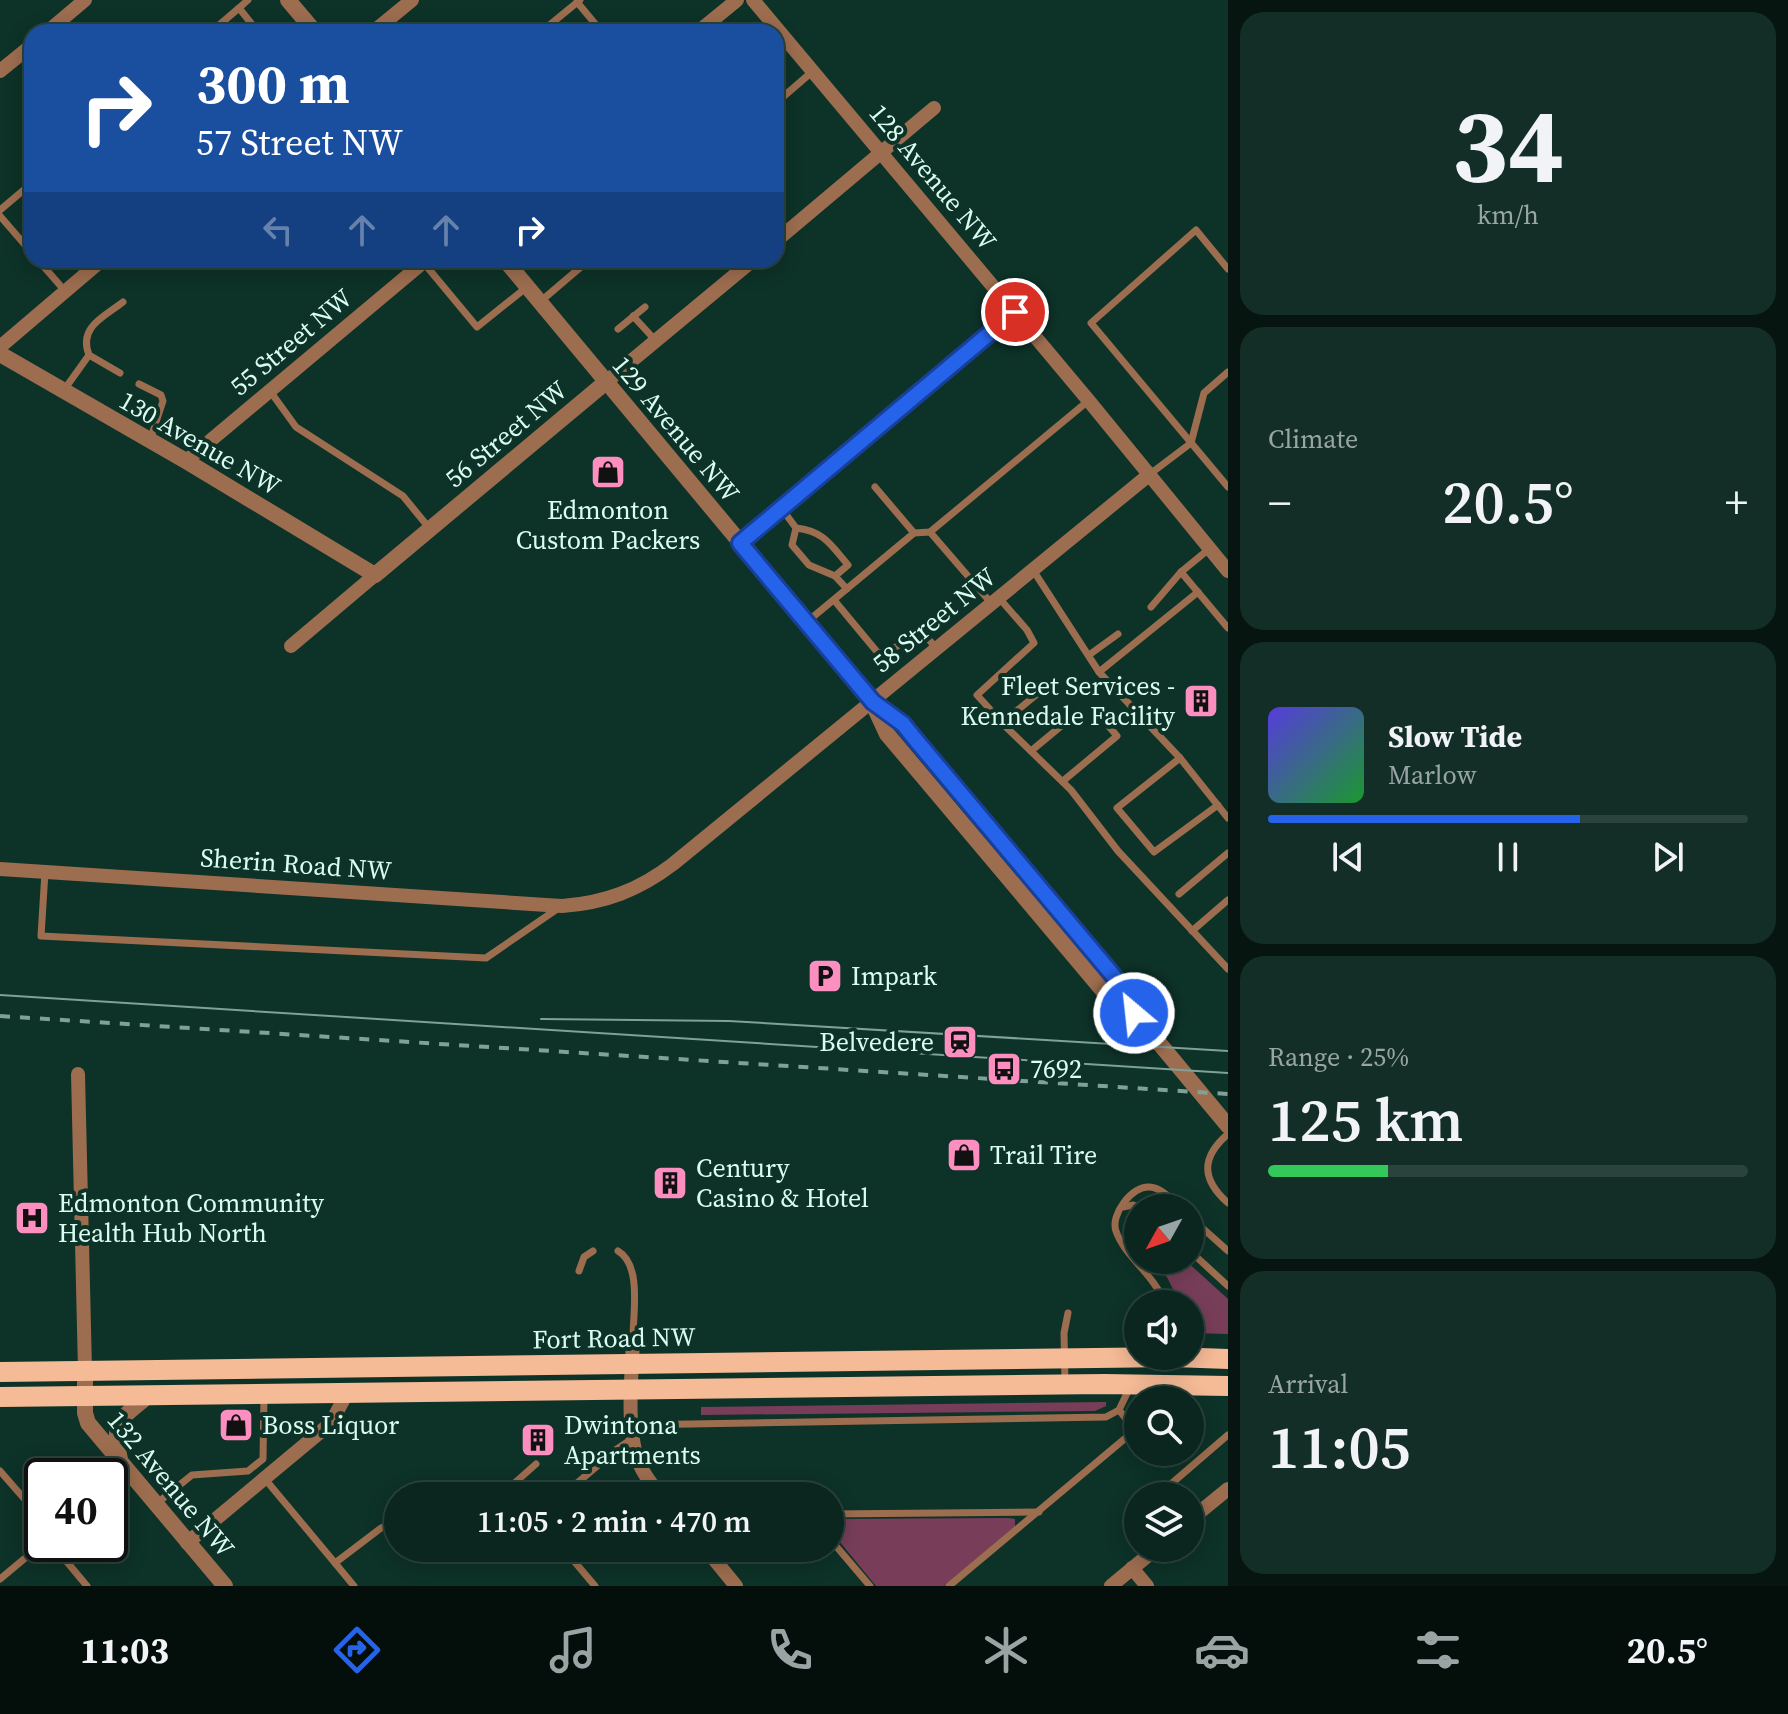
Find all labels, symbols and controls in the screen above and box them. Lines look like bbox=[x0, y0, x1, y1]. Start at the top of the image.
text: 300 m bbox=[196, 45, 350, 122]
icon: right bbox=[64, 56, 168, 160]
text: 34 bbox=[1452, 73, 1564, 216]
street label: 128 Avenue NW bbox=[861, 96, 1005, 258]
text: 57 Street NW bbox=[196, 118, 403, 167]
text: km/h bbox=[1477, 197, 1539, 233]
icon: left bbox=[256, 208, 300, 252]
icon: ahead bbox=[340, 208, 384, 252]
icon: ahead bbox=[424, 208, 468, 252]
icon: right bbox=[508, 208, 552, 252]
pin bbox=[981, 278, 1049, 346]
street label: 55 Street NW bbox=[222, 280, 360, 404]
icon: arrive bbox=[993, 290, 1037, 334]
street label: 129 Avenue NW bbox=[604, 348, 748, 510]
street label: 56 Street NW bbox=[437, 372, 575, 496]
street label: 130 Avenue NW bbox=[113, 382, 287, 504]
text: Climate bbox=[1268, 421, 1358, 457]
shop icon: Edmonton Custom Packers bbox=[589, 453, 627, 491]
text: 20.5° bbox=[1442, 461, 1574, 543]
text: − bbox=[1268, 472, 1291, 533]
text: + bbox=[1725, 472, 1748, 533]
place label: Edmonton Custom Packers bbox=[516, 492, 700, 558]
street label: 58 Street NW bbox=[865, 559, 1003, 681]
place label: Fleet Services - Kennedale Facility bbox=[960, 668, 1176, 734]
building icon: Fleet Services - Kennedale Facility bbox=[1182, 682, 1220, 720]
text: Slow Tide bbox=[1388, 716, 1522, 757]
text: Marlow bbox=[1388, 757, 1477, 793]
icon: previous bbox=[1326, 835, 1370, 879]
icon: pause bbox=[1486, 835, 1530, 879]
icon: next bbox=[1646, 835, 1690, 879]
street label: Sherin Road NW bbox=[199, 839, 393, 889]
parking icon: Impark bbox=[806, 957, 844, 995]
place label: Impark bbox=[851, 958, 938, 994]
position arrow bbox=[1092, 971, 1176, 1055]
station icon: Belvedere bbox=[941, 1023, 979, 1061]
place label: Belvedere bbox=[819, 1024, 934, 1060]
text: Range · 25% bbox=[1268, 1039, 1409, 1075]
bus stop icon: 7692 bbox=[985, 1050, 1023, 1088]
place label: 7692 bbox=[1030, 1051, 1082, 1087]
text: 125 km bbox=[1268, 1079, 1464, 1161]
shop icon: Trail Tire bbox=[945, 1136, 983, 1174]
place label: Trail Tire bbox=[990, 1137, 1097, 1173]
place label: Century Casino & Hotel bbox=[696, 1150, 869, 1216]
building icon: Century Casino & Hotel bbox=[651, 1164, 689, 1202]
place label: Edmonton Community Health Hub North bbox=[58, 1185, 325, 1251]
north arrow bbox=[1124, 1194, 1204, 1274]
map controls bbox=[1124, 1194, 1204, 1562]
hospital icon: Edmonton Community Health Hub North bbox=[13, 1199, 51, 1237]
button: sound bbox=[1124, 1290, 1204, 1370]
street label: Fort Road NW bbox=[532, 1319, 696, 1357]
text: Arrival bbox=[1268, 1366, 1348, 1402]
button: search bbox=[1124, 1386, 1204, 1466]
street label: 132 Avenue NW bbox=[99, 1403, 243, 1565]
shop icon: Boss Liquor bbox=[217, 1406, 255, 1444]
text: 11:05 bbox=[1268, 1406, 1411, 1488]
place label: Boss Liquor bbox=[262, 1407, 399, 1443]
place label: Dwintona Apartments bbox=[564, 1407, 701, 1473]
building icon: Dwintona Apartments bbox=[519, 1421, 557, 1459]
speed limit sign: 40 bbox=[24, 1458, 128, 1562]
button: layers bbox=[1124, 1482, 1204, 1562]
text: 11:05 · 2 min · 470 m bbox=[477, 1501, 751, 1542]
icon: directions bbox=[329, 1622, 385, 1678]
icon: music bbox=[545, 1622, 601, 1678]
icon: phone bbox=[762, 1622, 818, 1678]
icon: climate bbox=[978, 1622, 1034, 1678]
icon: car bbox=[1194, 1622, 1250, 1678]
icon: filters bbox=[1410, 1622, 1466, 1678]
text: 11:03 bbox=[80, 1626, 169, 1675]
text: 20.5° bbox=[1627, 1626, 1708, 1675]

